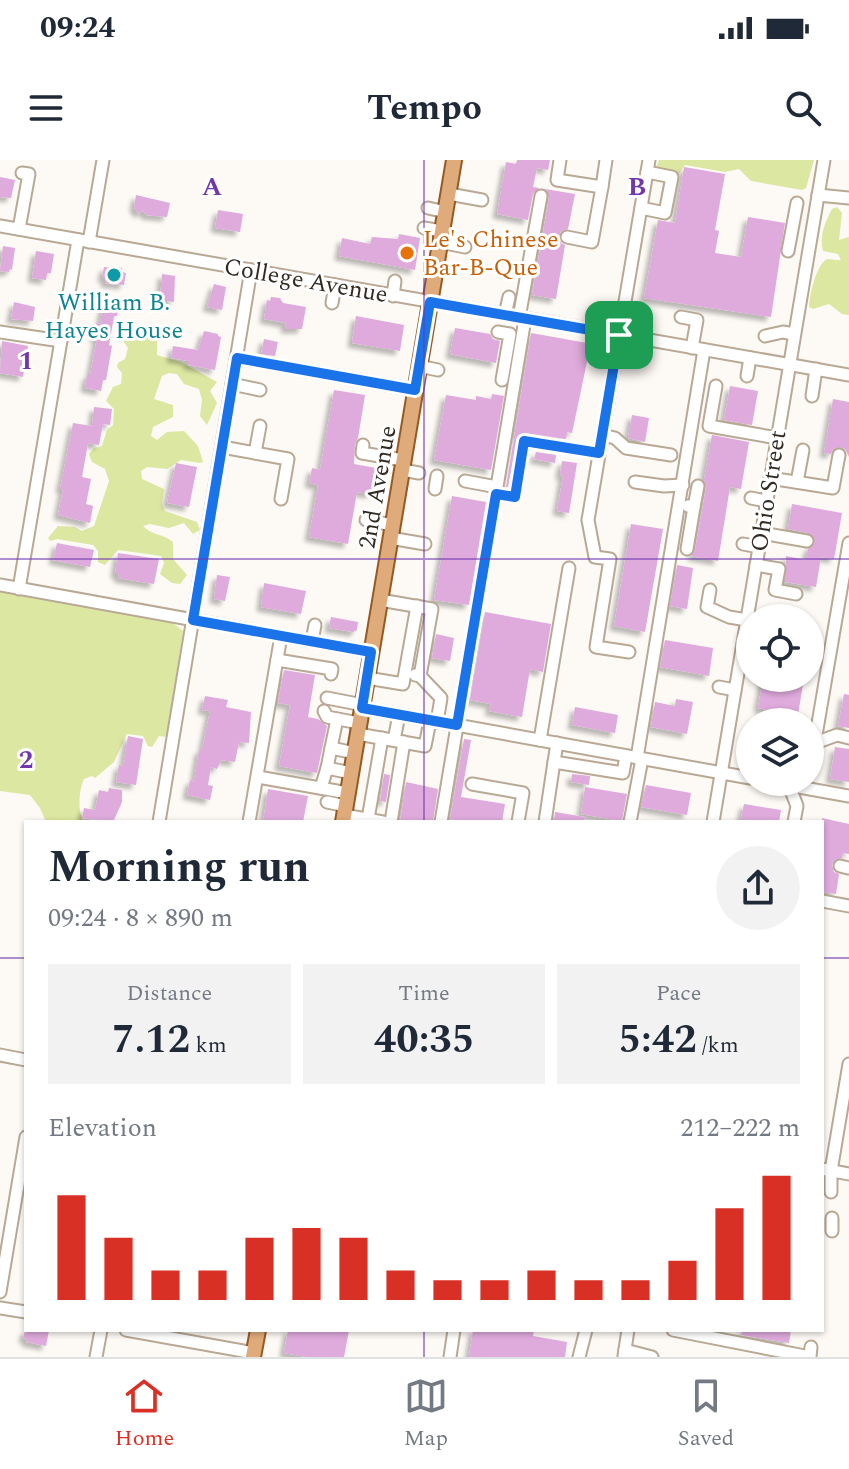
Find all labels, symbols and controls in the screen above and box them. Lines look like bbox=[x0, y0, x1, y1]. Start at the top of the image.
text: 09:24 bbox=[40, 5, 115, 51]
text: Tempo bbox=[367, 81, 482, 136]
icon: menu bbox=[24, 86, 68, 130]
icon: search bbox=[781, 86, 825, 130]
text: A bbox=[202, 167, 222, 207]
text: B bbox=[628, 167, 646, 207]
place label: Le's Chinese Bar-B-Que bbox=[423, 222, 559, 286]
marker: Le's Chinese Bar-B-Que bbox=[398, 244, 416, 262]
street label: College Avenue bbox=[221, 249, 391, 313]
marker: William B. Hayes House bbox=[105, 266, 123, 284]
place label: William B. Hayes House bbox=[45, 285, 183, 349]
pin bbox=[585, 301, 653, 369]
icon: arrive bbox=[597, 313, 641, 357]
text: 1 bbox=[19, 341, 33, 381]
street label: 2nd Avenue bbox=[349, 423, 407, 552]
street label: Ohio Street bbox=[742, 428, 796, 555]
map controls bbox=[736, 604, 824, 796]
button: locate bbox=[736, 604, 824, 692]
button: layers bbox=[736, 708, 824, 796]
text: 2 bbox=[19, 740, 33, 780]
text: Morning run bbox=[48, 834, 310, 901]
button: share bbox=[716, 846, 800, 930]
text: 09:24 · 8 × 890 m bbox=[48, 898, 233, 938]
text: Distance bbox=[126, 977, 212, 1010]
text: Time bbox=[398, 977, 450, 1010]
text: Pace bbox=[656, 977, 701, 1010]
text: 7.12 bbox=[112, 1010, 190, 1071]
text: 40:35 bbox=[374, 1010, 474, 1071]
text: 5:42 bbox=[619, 1010, 697, 1071]
text: km bbox=[190, 1029, 227, 1062]
text: /km bbox=[697, 1029, 739, 1062]
text: Elevation bbox=[48, 1108, 157, 1148]
text: 212–222 m bbox=[680, 1108, 800, 1148]
tab: Home bbox=[115, 1374, 174, 1455]
tab: Map bbox=[404, 1374, 448, 1455]
tab: Saved bbox=[678, 1374, 734, 1455]

